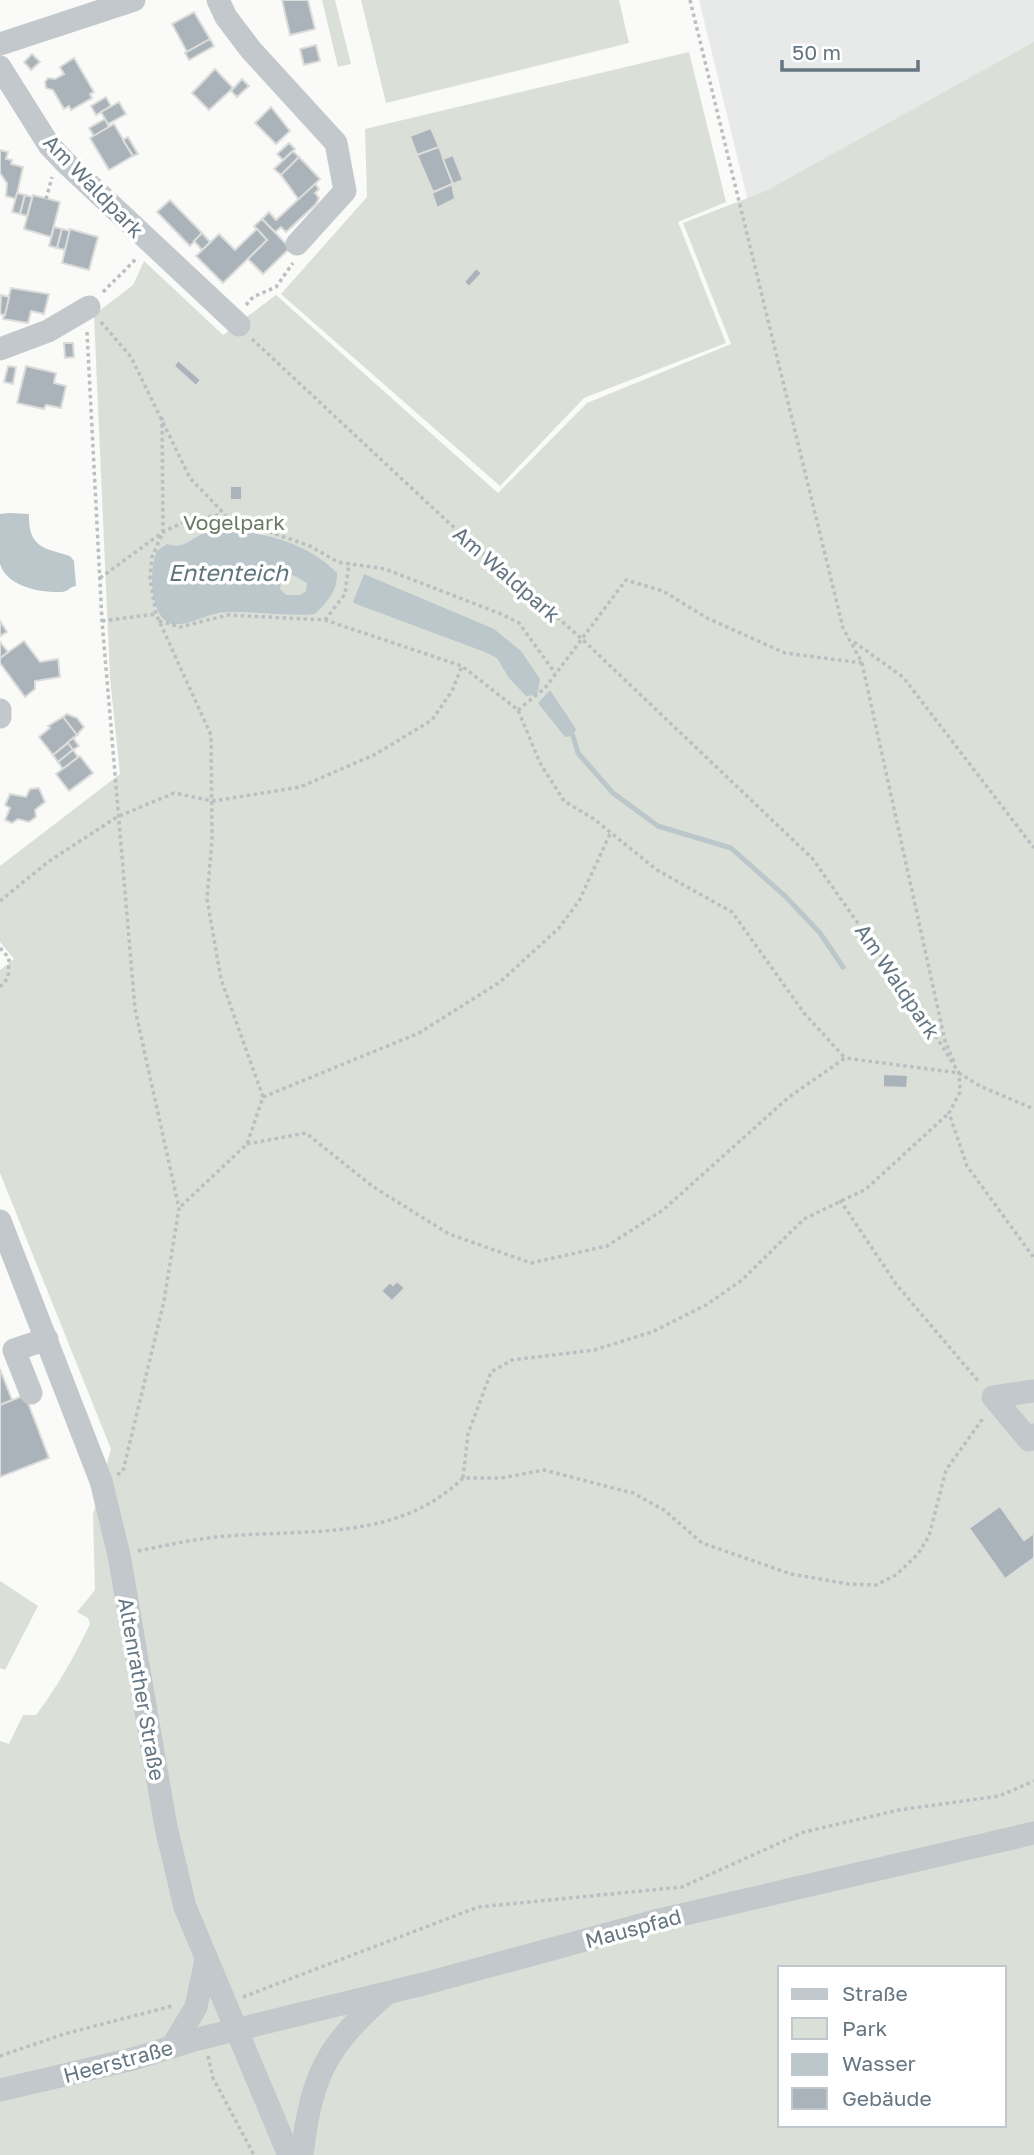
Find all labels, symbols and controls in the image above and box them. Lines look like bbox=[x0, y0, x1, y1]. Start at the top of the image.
scale bar bbox=[782, 28, 918, 72]
text: 50 m bbox=[792, 39, 841, 65]
street label: Am Waldpark bbox=[38, 129, 150, 243]
park label: Vogelpark bbox=[183, 509, 285, 535]
street label: Am Waldpark bbox=[448, 520, 566, 628]
water label: Ententeich bbox=[168, 558, 289, 586]
street label: Am Waldpark bbox=[850, 918, 946, 1044]
street label: Altenrather Straße bbox=[113, 1595, 171, 1783]
street label: Mauspfad bbox=[582, 1903, 684, 1953]
legend bbox=[778, 1966, 1006, 2127]
text: Straße bbox=[842, 1980, 908, 2006]
text: Park bbox=[842, 2015, 888, 2041]
street label: Heerstraße bbox=[60, 2034, 176, 2088]
text: Wasser bbox=[842, 2050, 916, 2076]
text: Gebäude bbox=[842, 2085, 932, 2111]

